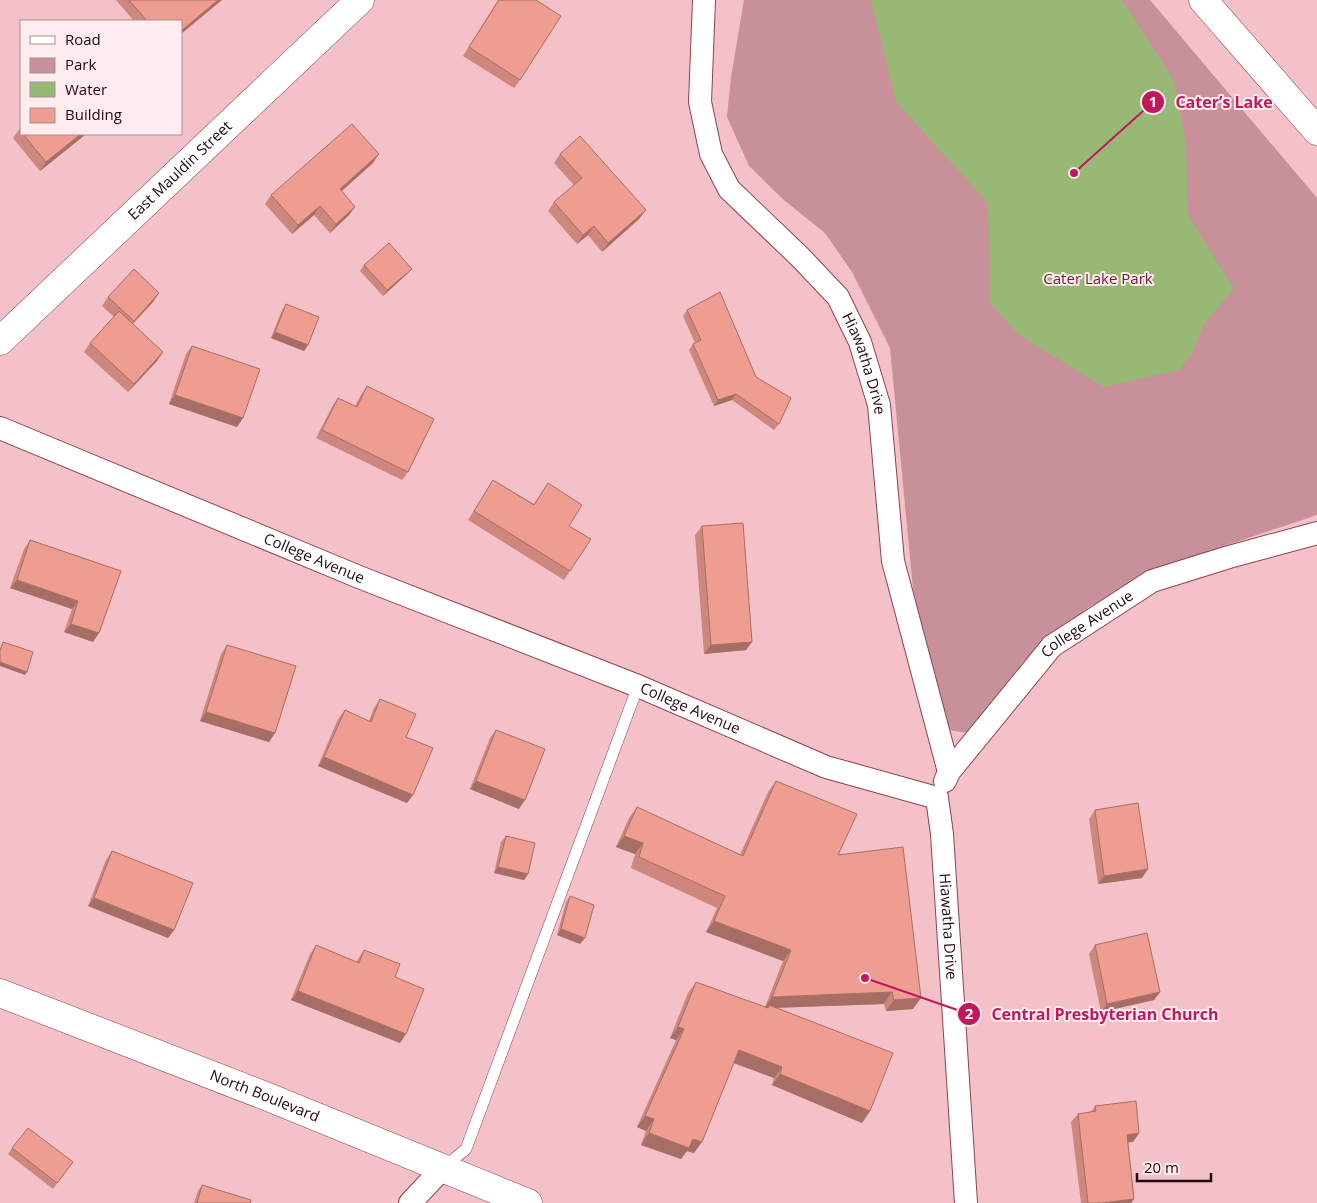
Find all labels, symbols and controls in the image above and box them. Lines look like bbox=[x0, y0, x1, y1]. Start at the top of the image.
legend bbox=[20, 20, 182, 135]
text: Road bbox=[65, 29, 101, 49]
text: Park bbox=[65, 54, 96, 74]
text: Water bbox=[65, 79, 107, 99]
callout: Cater’s Lake bbox=[1141, 87, 1283, 118]
text: 1 bbox=[1149, 91, 1157, 111]
text: Cater’s Lake bbox=[1175, 91, 1273, 113]
text: Building bbox=[65, 104, 122, 124]
street label: East Mauldin Street bbox=[123, 116, 236, 224]
park label: Cater Lake Park bbox=[1043, 268, 1153, 288]
street label: Hiawatha Drive bbox=[838, 309, 891, 415]
street label: College Avenue bbox=[261, 528, 368, 587]
street label: College Avenue bbox=[1036, 585, 1137, 661]
street label: College Avenue bbox=[637, 677, 744, 738]
street label: Hiawatha Drive bbox=[936, 872, 962, 980]
callout: Central Presbyterian Church bbox=[957, 999, 1229, 1030]
text: 2 bbox=[965, 1003, 974, 1023]
text: Central Presbyterian Church bbox=[991, 1003, 1219, 1025]
street label: North Boulevard bbox=[207, 1064, 323, 1126]
scale bar bbox=[1137, 1150, 1211, 1182]
text: 20 m bbox=[1144, 1157, 1179, 1177]

